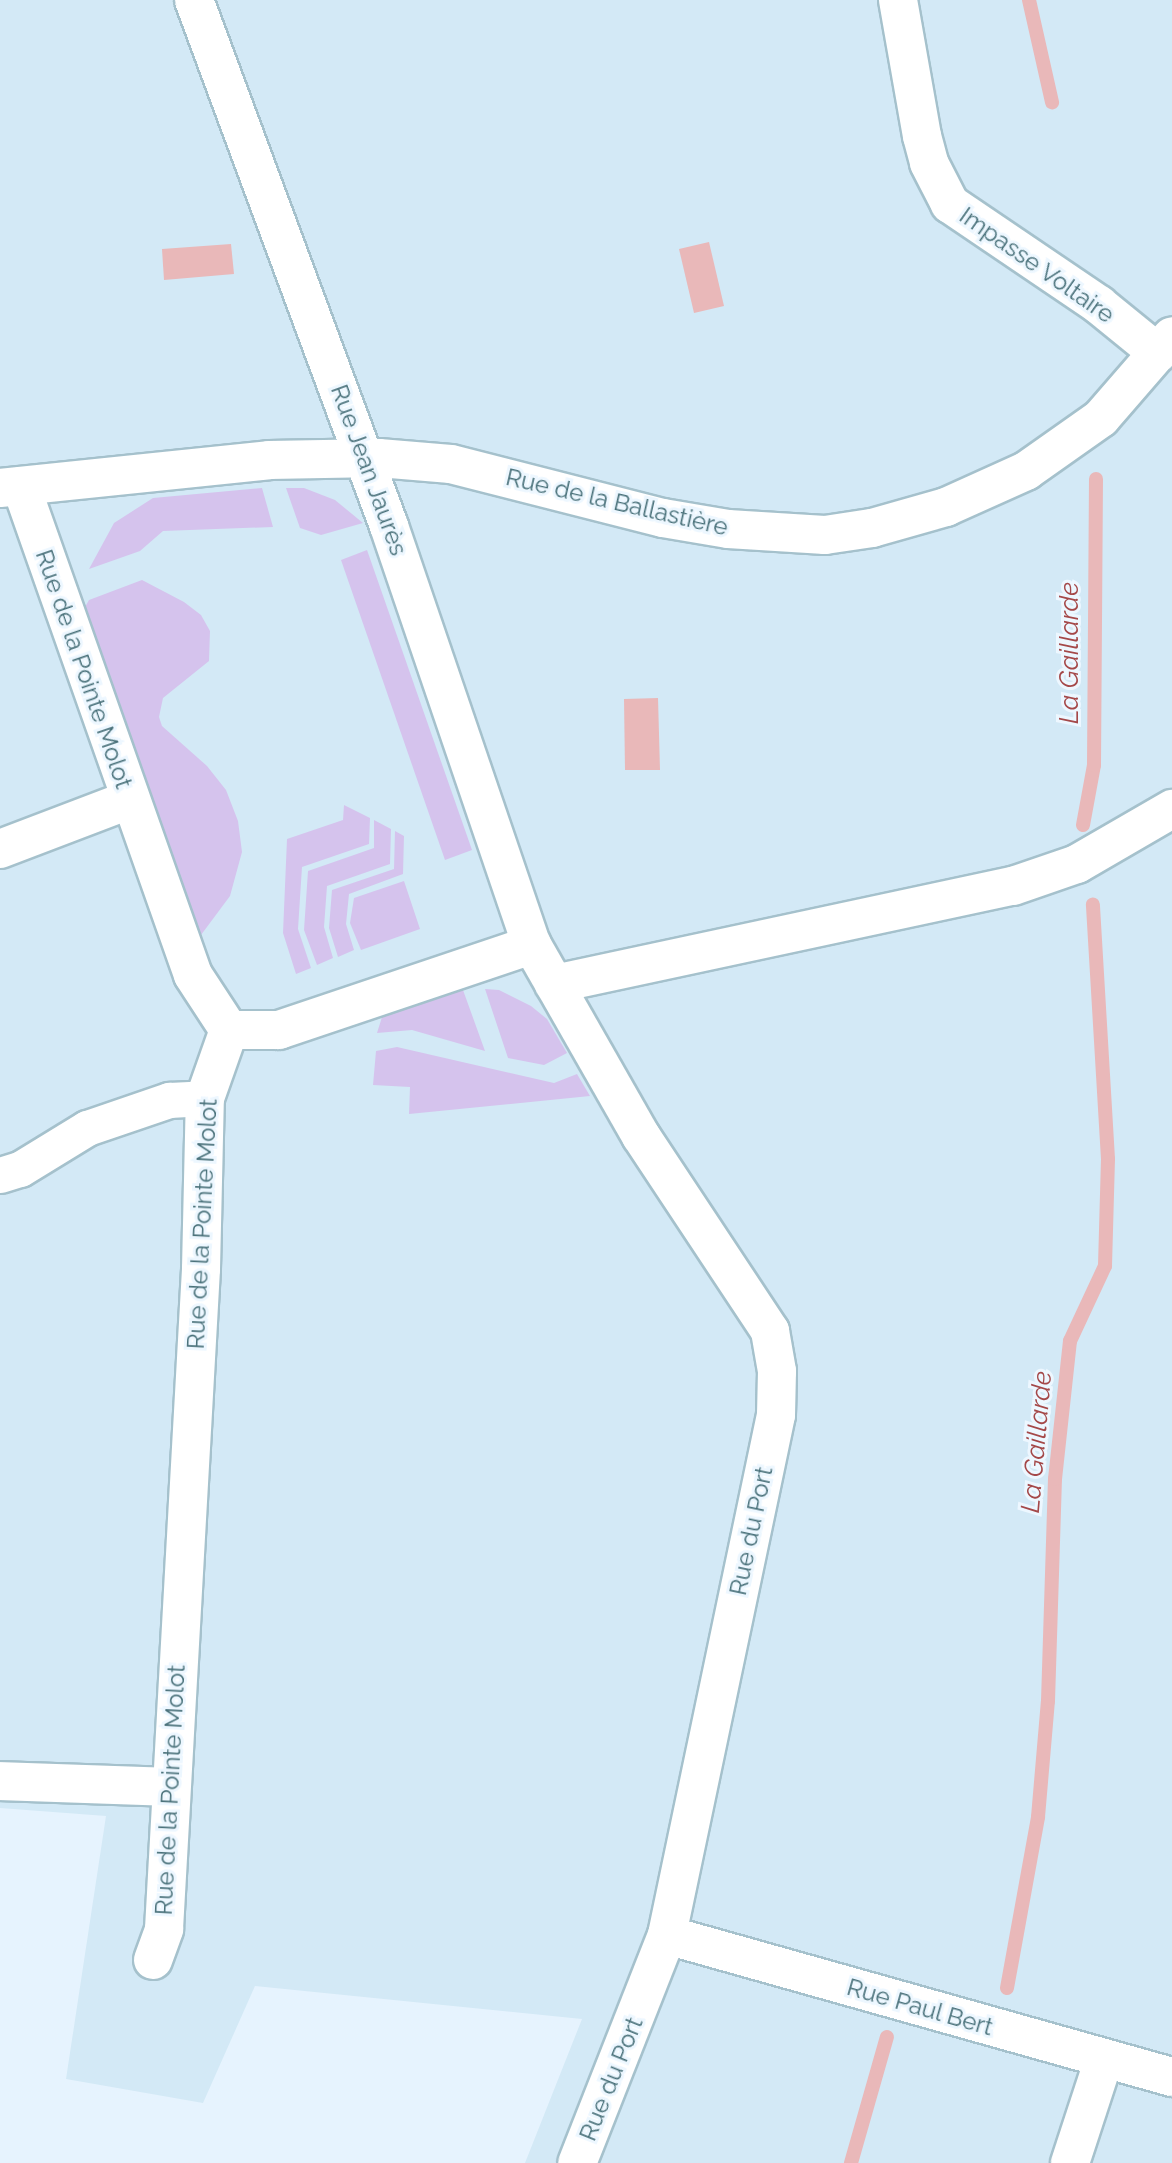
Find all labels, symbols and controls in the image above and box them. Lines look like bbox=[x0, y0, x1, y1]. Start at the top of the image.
street label: Impasse Voltaire bbox=[954, 201, 1120, 329]
street label: Rue Jean Jaurès bbox=[325, 380, 413, 560]
street label: Rue de la Ballastière bbox=[503, 462, 731, 542]
street label: Rue de la Pointe Molot bbox=[30, 546, 138, 792]
water label: La Gaillarde bbox=[1054, 582, 1086, 724]
street label: Rue de la Pointe Molot bbox=[181, 1098, 223, 1350]
water label: La Gaillarde bbox=[1015, 1370, 1059, 1514]
street label: Rue du Port bbox=[723, 1464, 779, 1598]
street label: Rue de la Pointe Molot bbox=[149, 1664, 191, 1916]
street label: Rue Paul Bert bbox=[843, 1972, 997, 2042]
street label: Rue du Port bbox=[573, 2013, 649, 2145]

